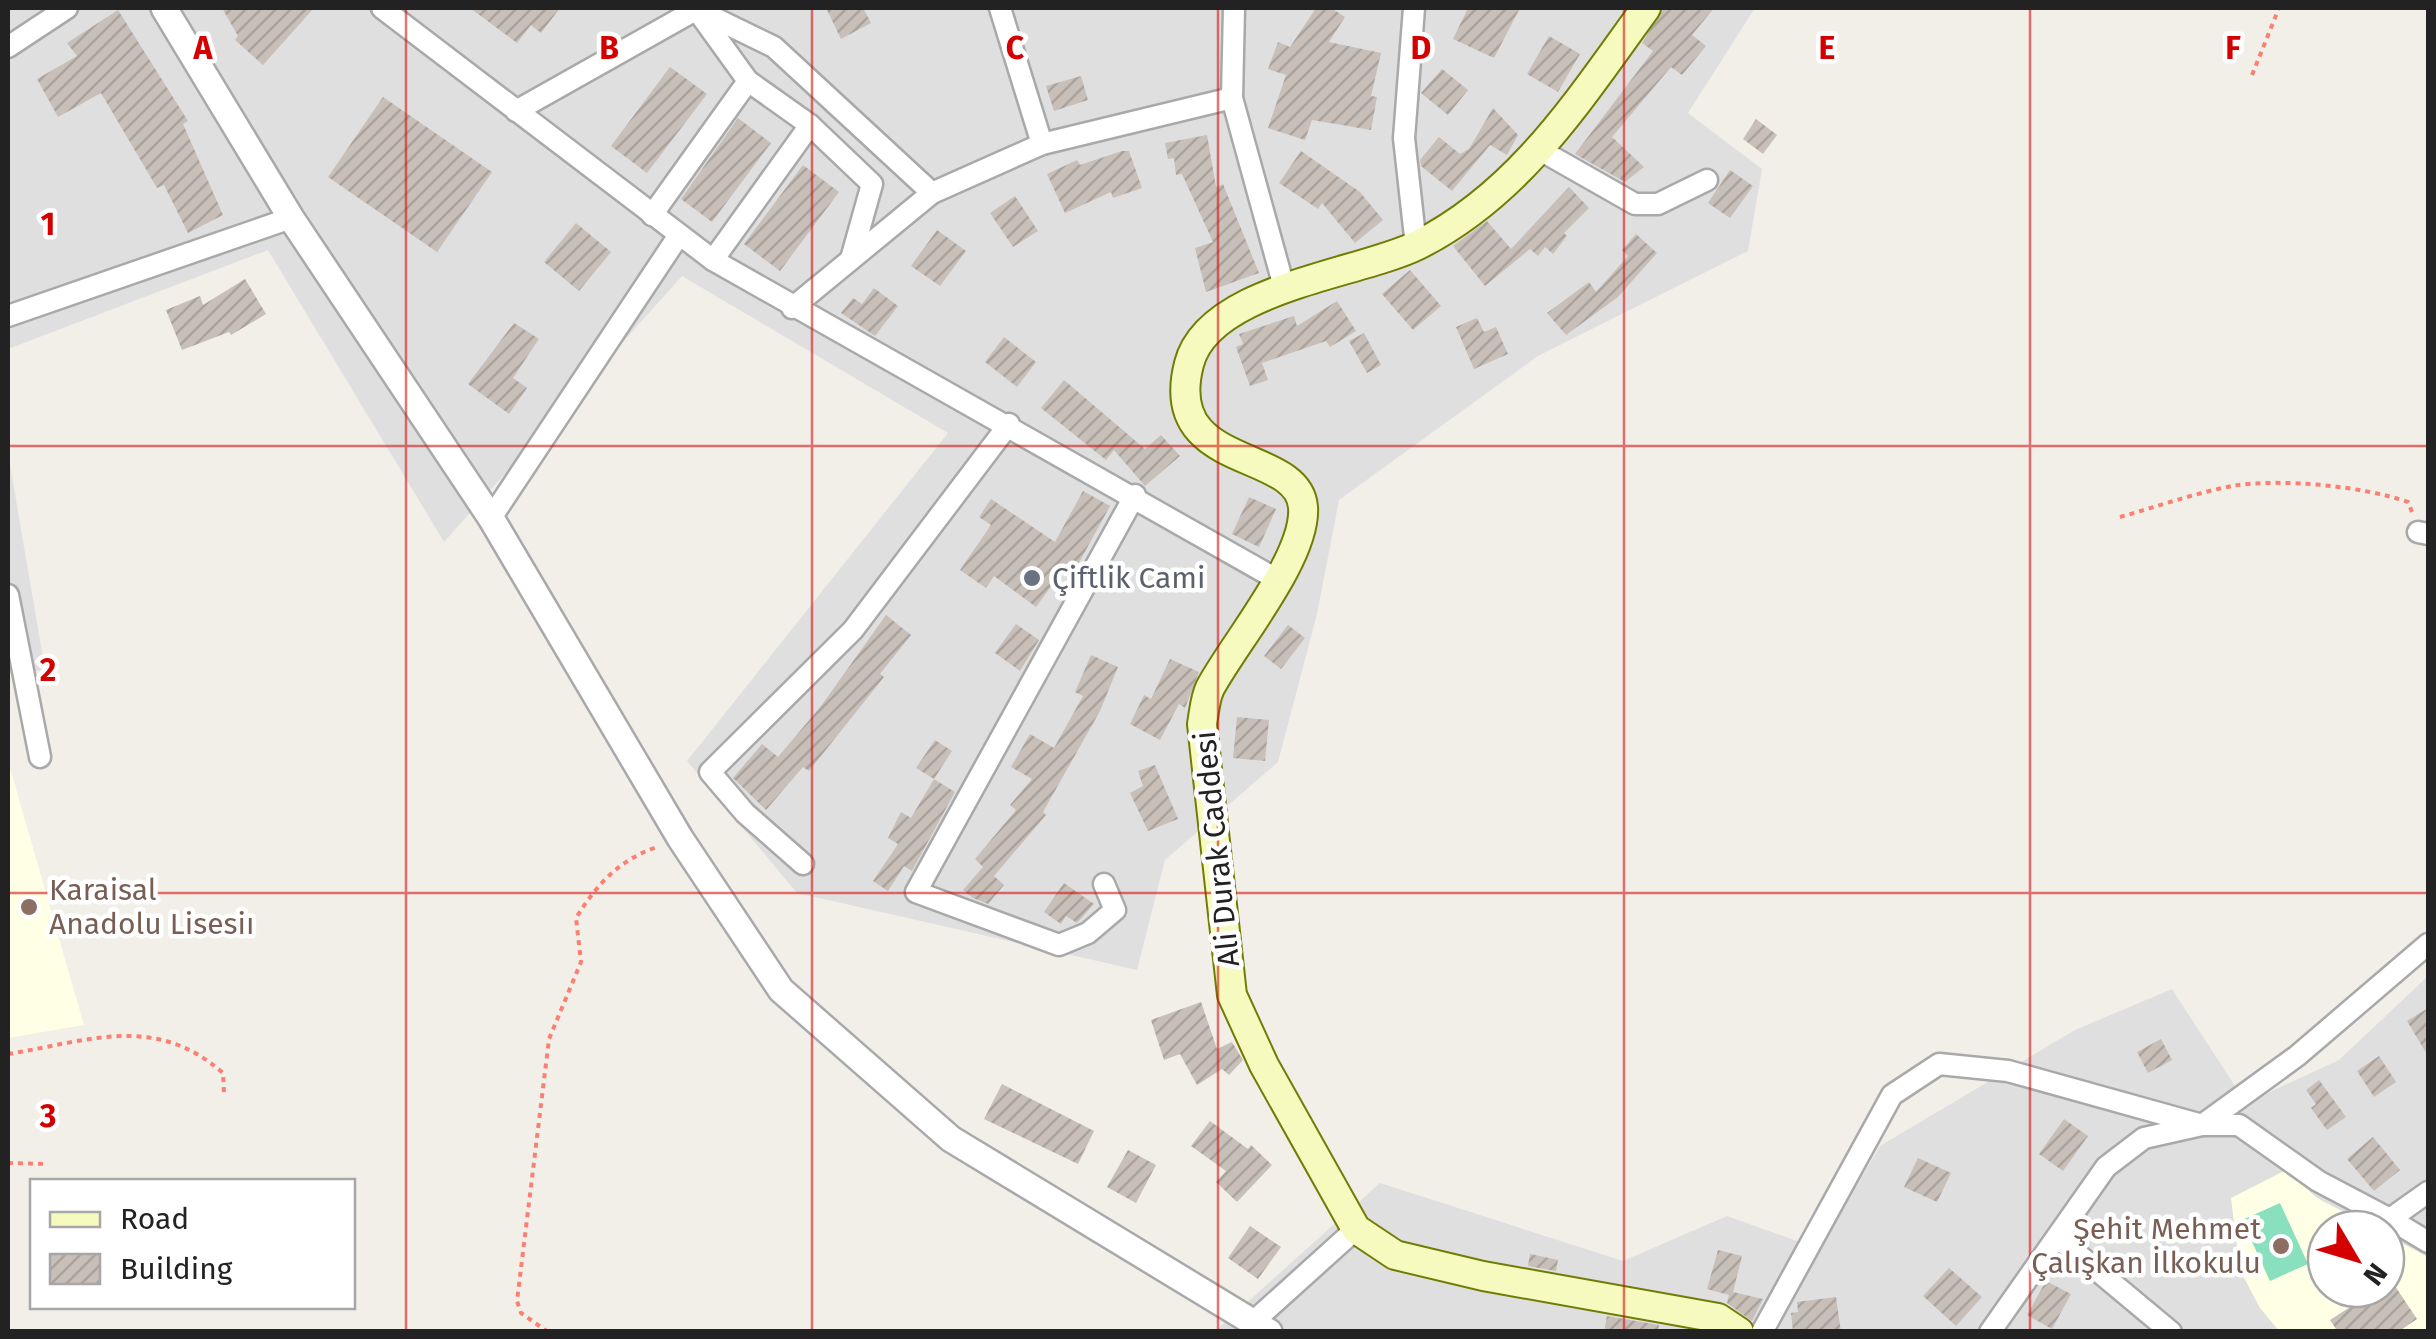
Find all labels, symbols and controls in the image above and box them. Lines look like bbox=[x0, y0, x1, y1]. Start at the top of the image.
text: A bbox=[193, 29, 214, 67]
text: B bbox=[599, 29, 619, 67]
text: C bbox=[1006, 29, 1025, 67]
text: D bbox=[1411, 29, 1431, 67]
text: E bbox=[1819, 29, 1835, 67]
text: F bbox=[2225, 29, 2241, 67]
text: 1 bbox=[41, 205, 55, 243]
place label: Çiftlik Cami bbox=[1052, 560, 1205, 596]
marker: Çiftlik Cami bbox=[1021, 567, 1043, 589]
text: 2 bbox=[40, 651, 56, 689]
street label: Ali Durak Caddesi bbox=[1187, 729, 1247, 969]
place label: Karaisal Anadolu Lisesiı bbox=[49, 872, 254, 942]
marker: Karaisal Anadolu Lisesiı bbox=[18, 896, 40, 918]
text: 3 bbox=[39, 1097, 56, 1135]
legend bbox=[30, 1179, 355, 1309]
text: Road bbox=[120, 1201, 189, 1237]
north arrow bbox=[2306, 1209, 2406, 1309]
place label: Şehit Mehmet Çalışkan İlkokulu bbox=[2031, 1211, 2261, 1281]
marker: Şehit Mehmet Çalışkan İlkokulu bbox=[2270, 1235, 2292, 1257]
text: Building bbox=[120, 1251, 233, 1287]
text: N bbox=[2357, 1257, 2394, 1292]

